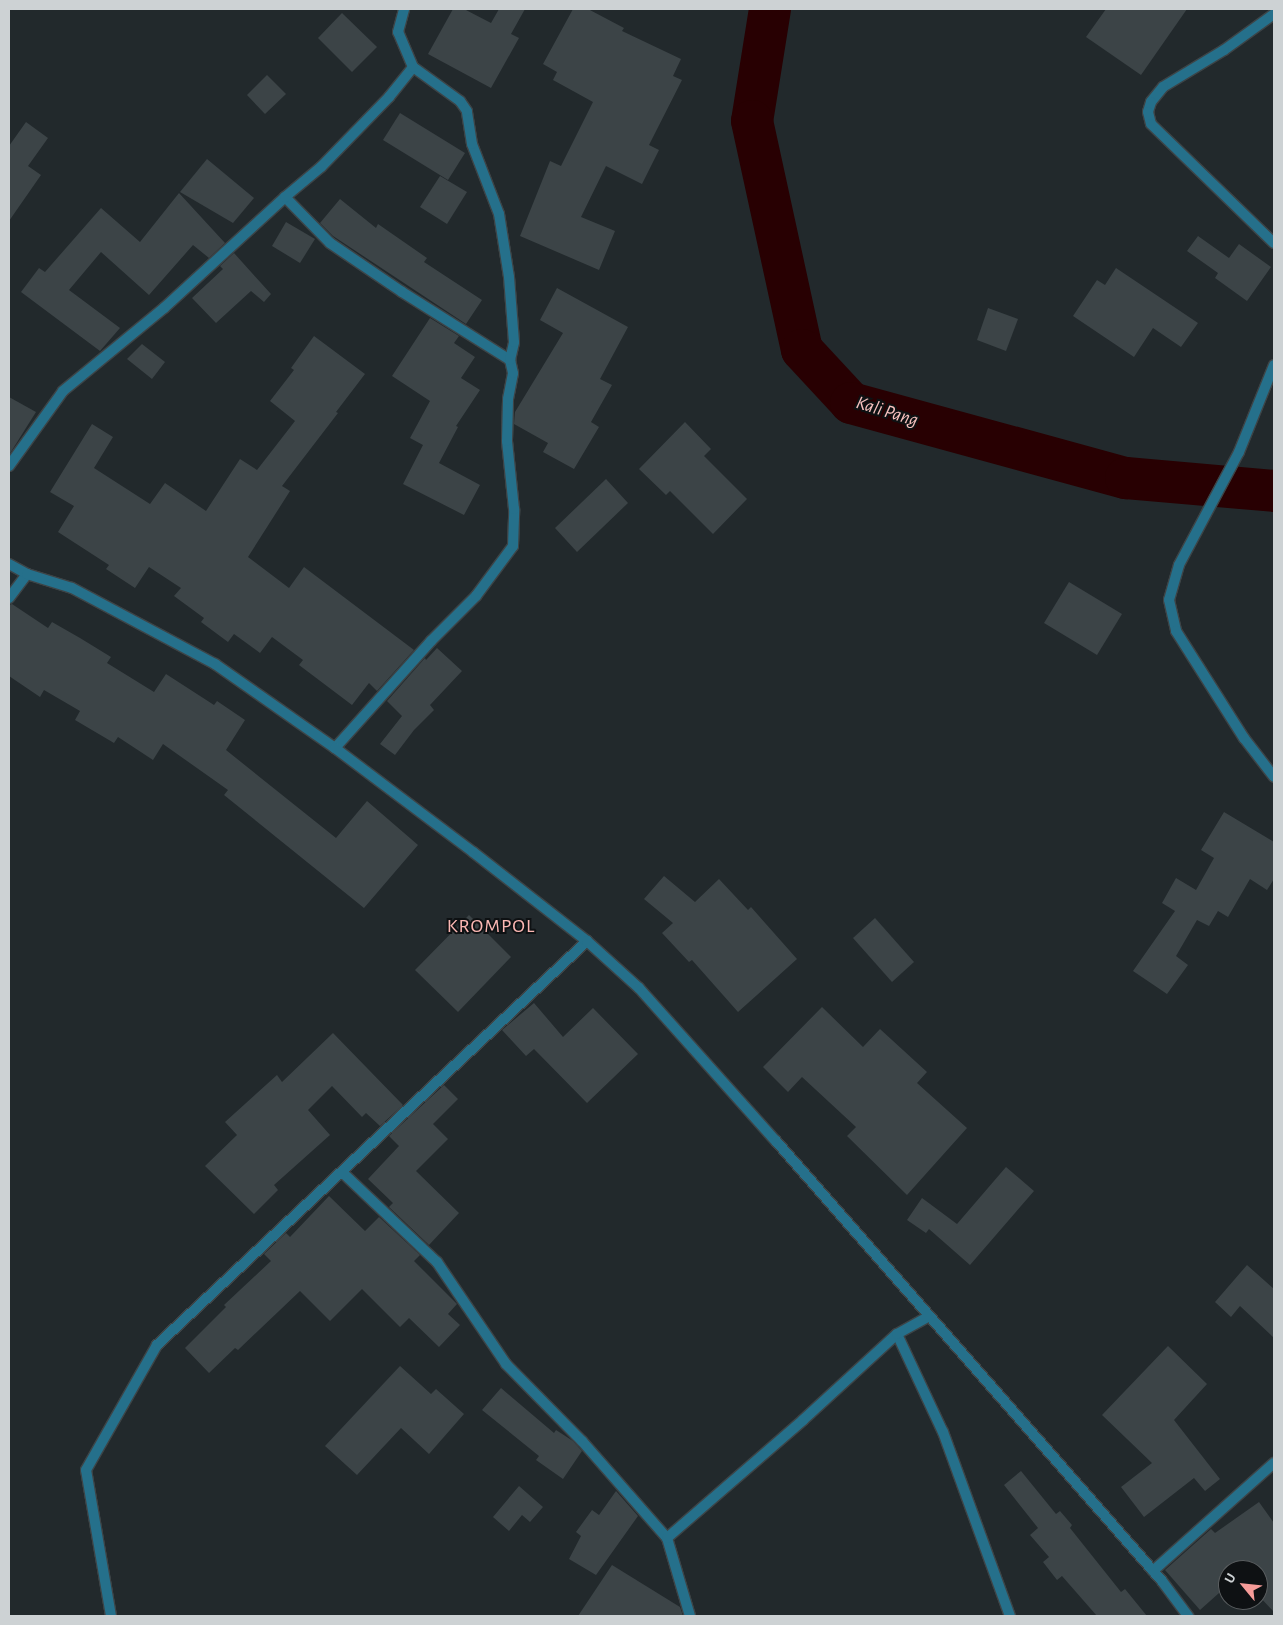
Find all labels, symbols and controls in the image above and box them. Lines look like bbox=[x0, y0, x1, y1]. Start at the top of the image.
water label: Kali Pang bbox=[853, 392, 921, 432]
district label: KROMPOL bbox=[446, 914, 536, 938]
north arrow bbox=[1218, 1560, 1268, 1610]
text: U bbox=[1222, 1571, 1239, 1586]

